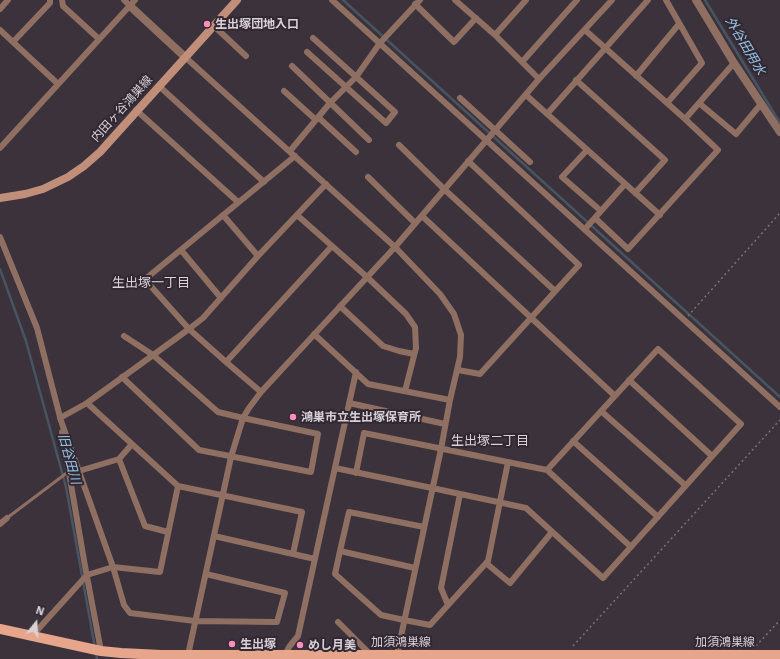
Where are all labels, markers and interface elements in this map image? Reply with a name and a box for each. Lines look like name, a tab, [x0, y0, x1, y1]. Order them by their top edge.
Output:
water label: 外谷田用水	[722, 14, 768, 78]
place label: 生出塚団地入口	[215, 17, 299, 31]
marker: 生出塚団地入口	[202, 19, 212, 29]
street label: 内田ヶ谷鴻巣線	[89, 73, 155, 145]
district label: 生出塚一丁目	[112, 275, 190, 291]
place label: 鴻巣市立生出塚保育所	[301, 410, 421, 424]
marker: 鴻巣市立生出塚保育所	[288, 412, 298, 422]
water label: 旧谷田川	[55, 432, 83, 486]
district label: 生出塚二丁目	[451, 433, 529, 449]
north arrow	[16, 603, 56, 643]
text: N	[34, 604, 46, 619]
street label: 加須鴻巣線	[371, 635, 431, 649]
street label: 加須鴻巣線	[695, 635, 755, 649]
place label: 生出塚	[240, 637, 276, 651]
place label: めし月美	[308, 638, 356, 652]
marker: 生出塚	[227, 639, 237, 649]
marker: めし月美	[295, 640, 305, 650]

